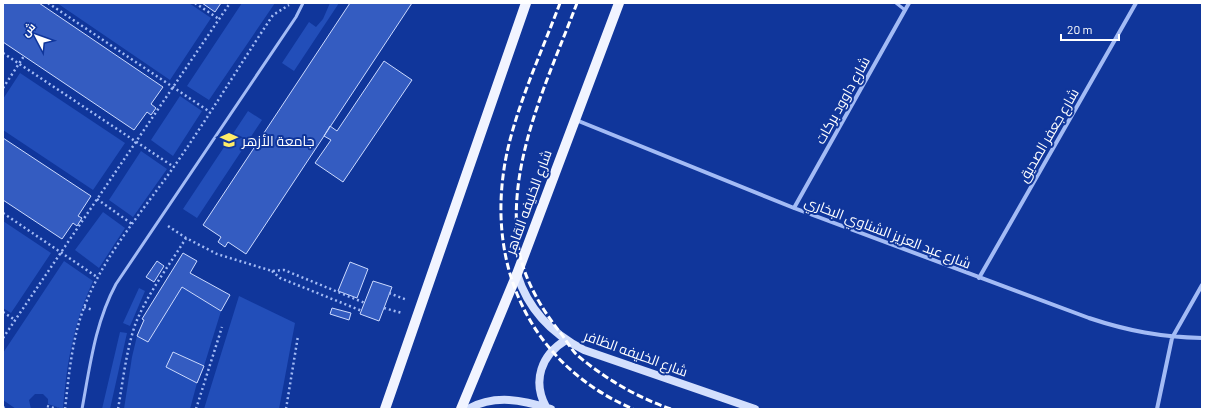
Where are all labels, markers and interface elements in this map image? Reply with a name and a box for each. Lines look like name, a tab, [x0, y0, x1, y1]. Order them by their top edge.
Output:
north arrow	[16, 16, 56, 56]
scale bar	[1061, 16, 1119, 42]
text: ش	[19, 20, 38, 39]
text: 20 m	[1067, 22, 1093, 36]
street label: شارع داوود بركات	[811, 53, 874, 147]
street label: شارع جعفر الصديق	[1014, 85, 1083, 186]
school or university icon: جامعة الأزهر	[219, 130, 239, 150]
place label: جامعة الأزهر	[241, 132, 315, 149]
street label: شارع الخليفه القاهر	[501, 147, 556, 258]
street label: شارع عبد العزيز الشناوي البخاري	[801, 192, 973, 275]
street label: شارع الخليفه الظافر	[581, 326, 690, 381]

